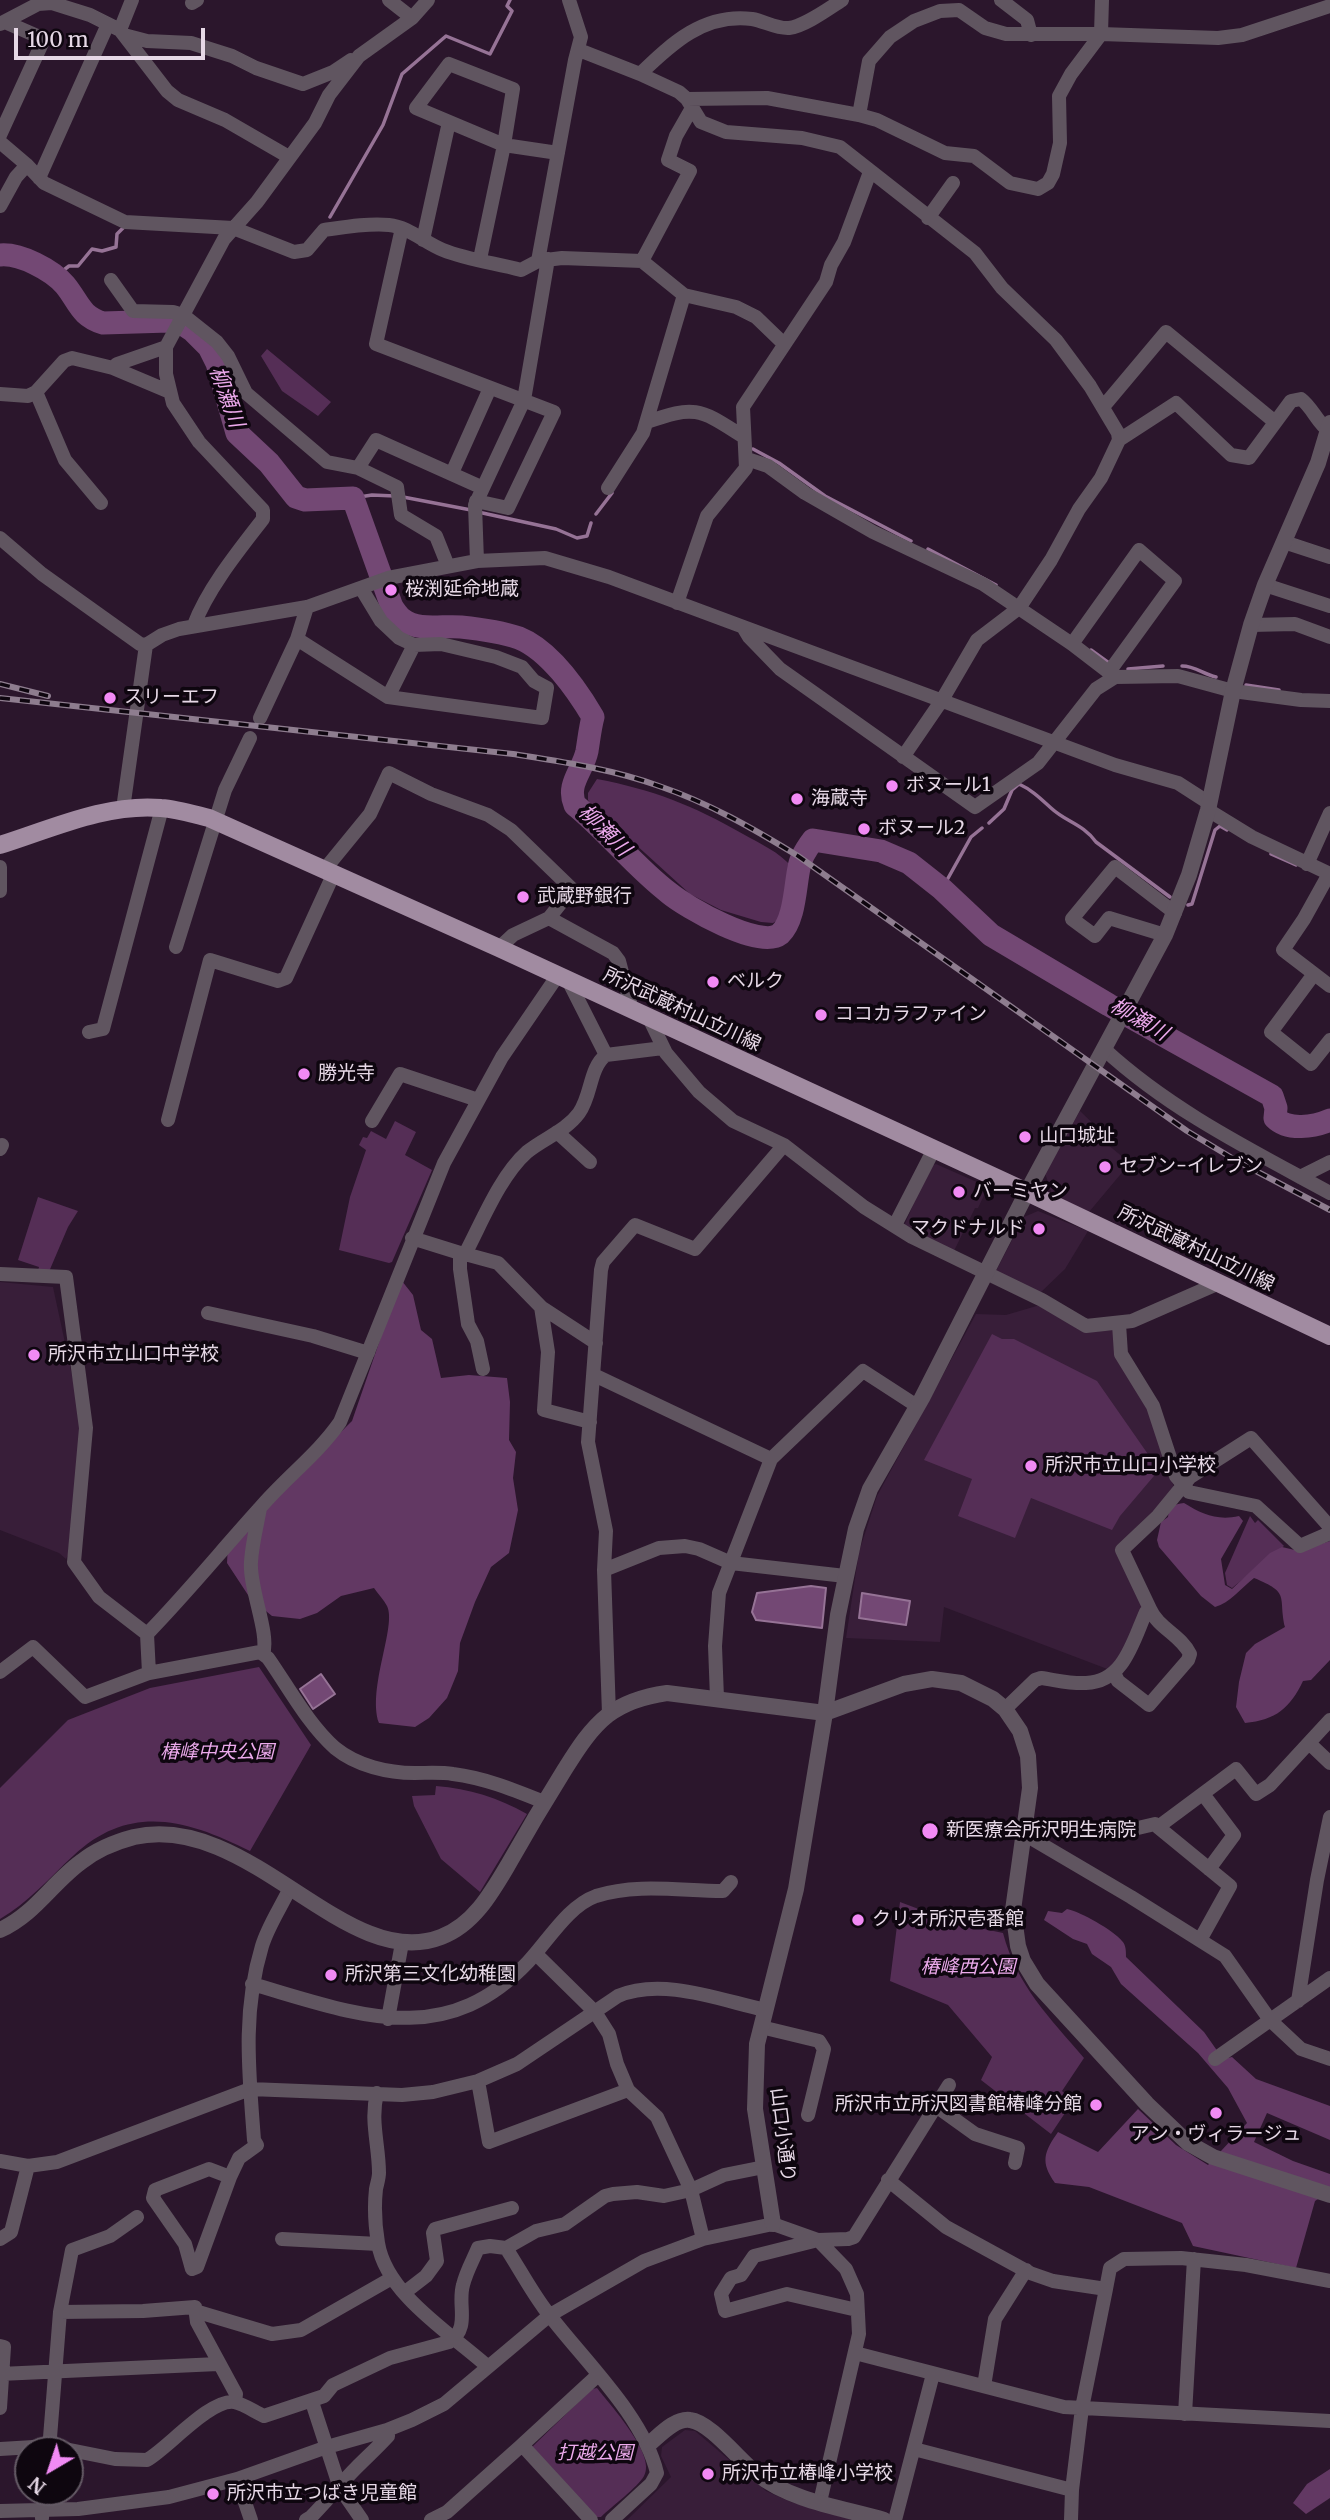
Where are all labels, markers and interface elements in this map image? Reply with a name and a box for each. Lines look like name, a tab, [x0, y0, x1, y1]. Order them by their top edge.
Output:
scale bar	[18, 14, 208, 58]
text: 100 m	[27, 26, 89, 53]
water label: 柳瀬川	[203, 363, 249, 431]
place label: 桜渕延命地蔵	[405, 579, 519, 601]
marker: 桜渕延命地蔵	[383, 582, 399, 598]
place label: スリーエフ	[124, 687, 219, 709]
marker: スリーエフ	[102, 690, 118, 706]
place label: ボヌール1	[906, 775, 991, 797]
marker: ボヌール1	[884, 778, 900, 794]
place label: 海蔵寺	[811, 788, 868, 810]
marker: 海蔵寺	[789, 791, 805, 807]
water label: 柳瀬川	[573, 800, 635, 862]
place label: ボヌール2	[878, 818, 965, 840]
marker: ボヌール2	[856, 821, 872, 837]
place label: 武蔵野銀行	[537, 886, 632, 908]
marker: 武蔵野銀行	[515, 889, 531, 905]
street label: 所沢武蔵村山立川線	[600, 964, 764, 1056]
place label: ベルク	[727, 971, 784, 993]
marker: ベルク	[705, 974, 721, 990]
water label: 柳瀬川	[1105, 993, 1173, 1047]
place label: ココカラファイン	[835, 1004, 987, 1026]
marker: ココカラファイン	[813, 1007, 829, 1023]
place label: 勝光寺	[318, 1063, 375, 1085]
marker: 勝光寺	[296, 1066, 312, 1082]
place label: 山口城址	[1039, 1126, 1115, 1148]
marker: 山口城址	[1017, 1129, 1033, 1145]
place label: セブン-イレブン	[1119, 1156, 1263, 1178]
marker: セブン-イレブン	[1097, 1159, 1113, 1175]
place label: バーミヤン	[973, 1181, 1068, 1203]
marker: バーミヤン	[951, 1184, 967, 1200]
street label: 所沢武蔵村山立川線	[1114, 1201, 1278, 1297]
place label: マクドナルド	[911, 1218, 1025, 1240]
marker: マクドナルド	[1031, 1221, 1047, 1237]
place label: 所沢市立山口中学校	[48, 1344, 219, 1366]
marker: 所沢市立山口中学校	[26, 1347, 42, 1363]
place label: 所沢市立山口小学校	[1045, 1455, 1216, 1477]
marker: 所沢市立山口小学校	[1023, 1458, 1039, 1474]
park label: 椿峰中央公園	[160, 1742, 274, 1764]
place label: 新医療会所沢明生病院	[946, 1820, 1136, 1842]
marker: 新医療会所沢明生病院	[920, 1821, 940, 1841]
place label: クリオ所沢壱番館	[872, 1909, 1024, 1931]
marker: クリオ所沢壱番館	[850, 1912, 866, 1928]
park label: 椿峰西公園	[921, 1957, 1015, 1979]
place label: 所沢第三文化幼稚園	[345, 1964, 516, 1986]
marker: 所沢第三文化幼稚園	[323, 1967, 339, 1983]
street label: 山口小通り	[765, 2086, 799, 2184]
place label: 所沢市立所沢図書館椿峰分館	[835, 2094, 1082, 2116]
marker: 所沢市立所沢図書館椿峰分館	[1088, 2097, 1104, 2113]
marker: アン・ヴィラージュ	[1208, 2105, 1224, 2121]
place label: アン・ヴィラージュ	[1131, 2124, 1301, 2146]
north arrow	[14, 2436, 84, 2506]
park label: 打越公園	[557, 2443, 633, 2465]
place label: 所沢市立椿峰小学校	[722, 2463, 893, 2485]
marker: 所沢市立椿峰小学校	[700, 2466, 716, 2482]
text: N	[24, 2472, 50, 2500]
place label: 所沢市立つばき児童館	[227, 2483, 417, 2505]
marker: 所沢市立つばき児童館	[205, 2486, 221, 2502]

